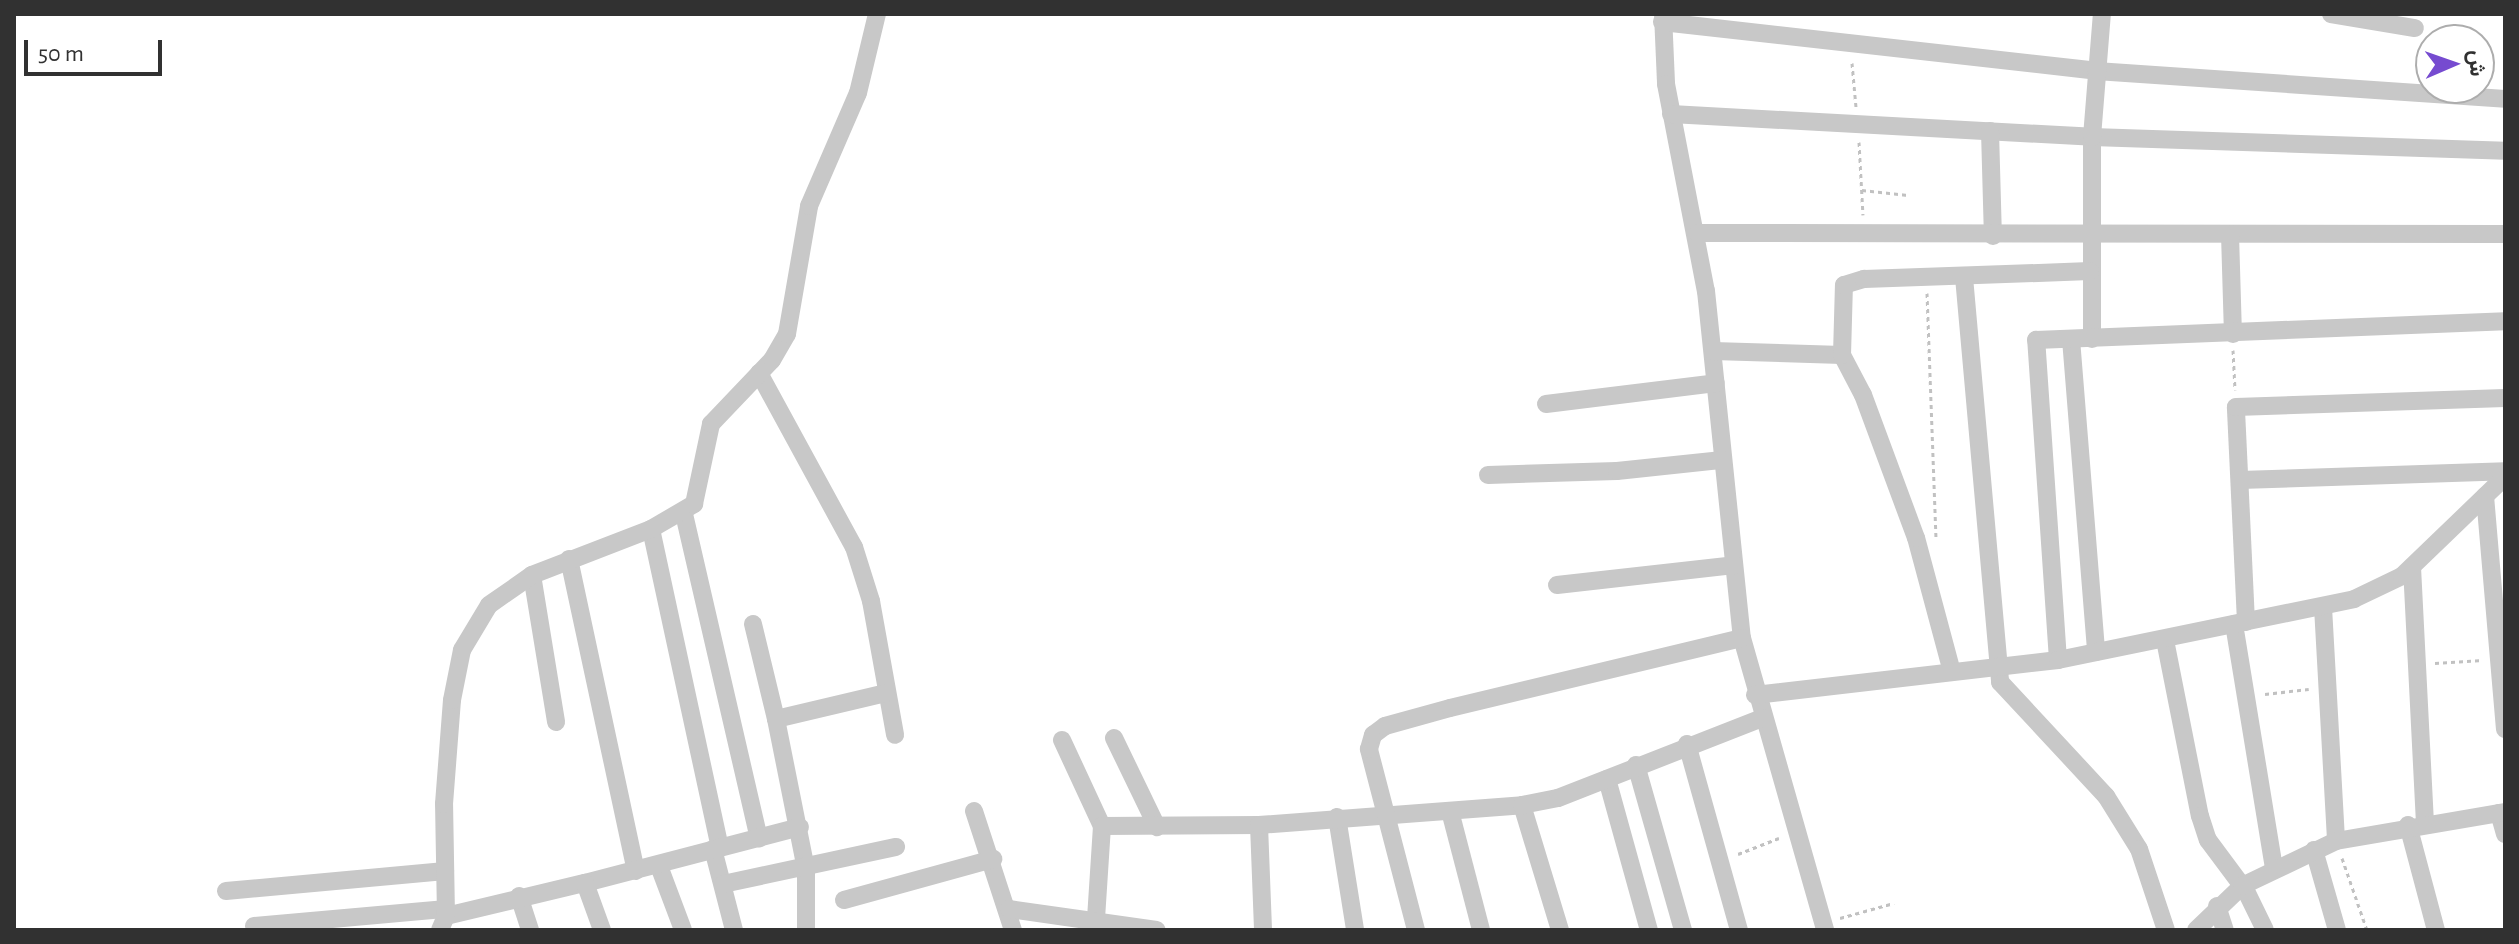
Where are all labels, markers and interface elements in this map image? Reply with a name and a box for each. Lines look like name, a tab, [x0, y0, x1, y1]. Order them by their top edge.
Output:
scale bar	[28, 24, 166, 74]
north arrow	[2415, 24, 2495, 104]
text: 50 m	[38, 42, 84, 66]
text: ش	[2466, 50, 2488, 77]

